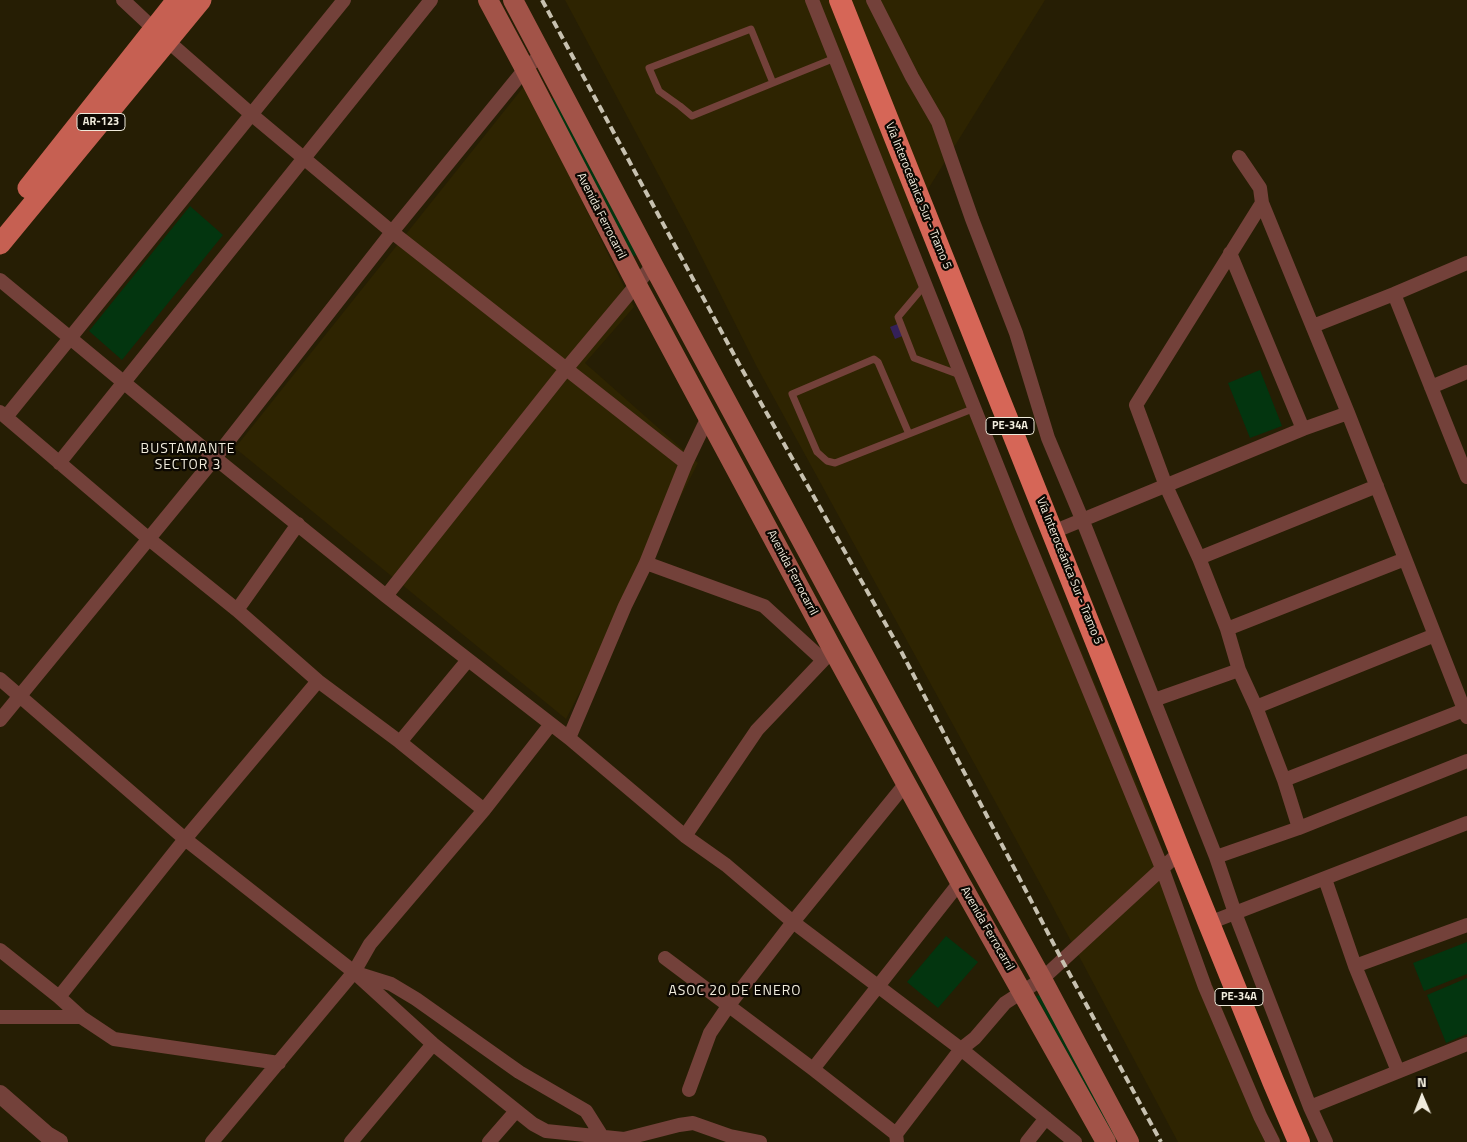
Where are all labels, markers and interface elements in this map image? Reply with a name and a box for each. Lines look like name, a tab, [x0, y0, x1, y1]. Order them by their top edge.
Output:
road number: AR-123	[77, 114, 125, 130]
street label: Vía Interoceánica Sur - Tramo 5	[882, 120, 954, 272]
street label: Avenida Ferrocarril	[573, 171, 629, 261]
road number: PE-34A	[986, 418, 1034, 434]
district label: BUSTAMANTE SECTOR 3	[139, 442, 237, 474]
street label: Vía Interoceánica Sur - Tramo 5	[1033, 495, 1105, 647]
street label: Avenida Ferrocarril	[763, 528, 821, 618]
street label: Avenida Ferrocarril	[957, 885, 1017, 973]
district label: ASOC 20 DE ENERO	[666, 984, 804, 1000]
road number: PE-34A	[1215, 989, 1263, 1006]
text: N	[1417, 1071, 1427, 1092]
north arrow	[1397, 1072, 1447, 1122]

